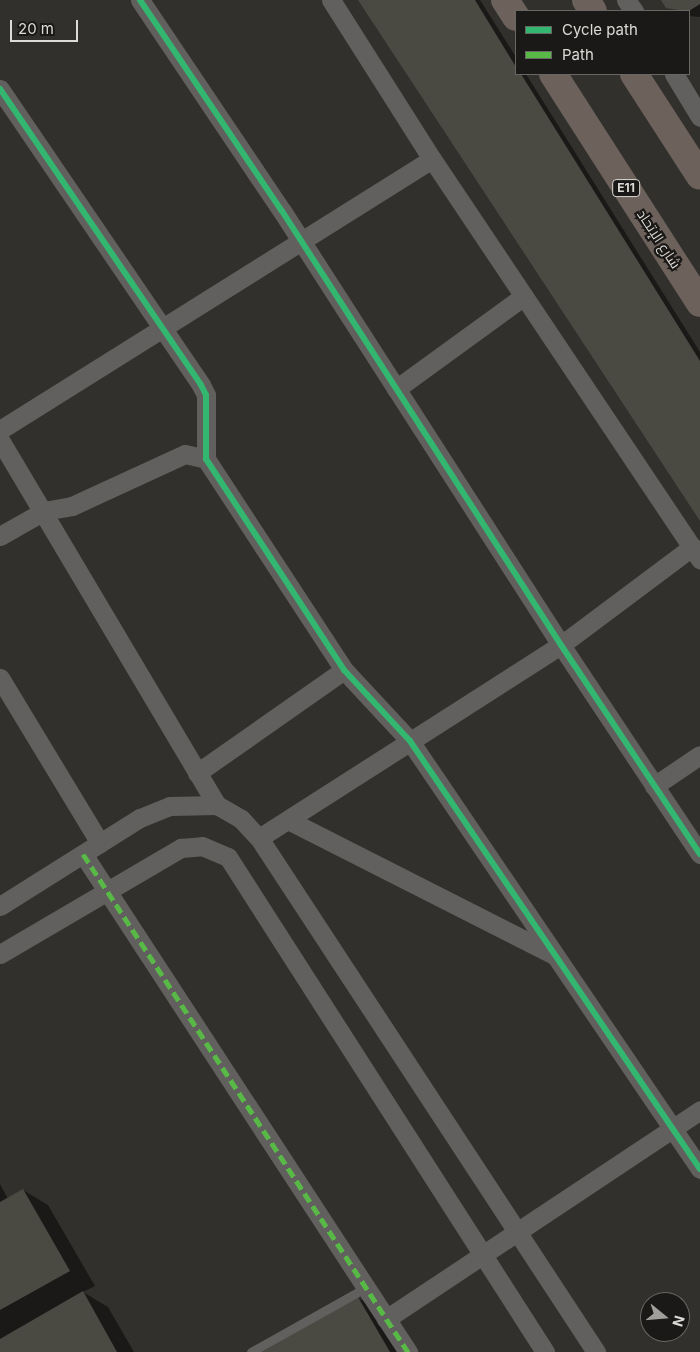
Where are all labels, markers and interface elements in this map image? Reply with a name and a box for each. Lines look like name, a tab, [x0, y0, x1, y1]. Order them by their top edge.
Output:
scale bar	[12, 10, 80, 42]
legend	[515, 10, 690, 75]
text: 20 m	[18, 19, 54, 38]
text: Cycle path	[562, 20, 638, 39]
text: Path	[562, 45, 594, 64]
road number: E11	[611, 178, 641, 198]
street label: شارع الإتحاد	[634, 206, 684, 272]
north arrow	[640, 1292, 690, 1342]
text: N	[669, 1314, 689, 1329]

